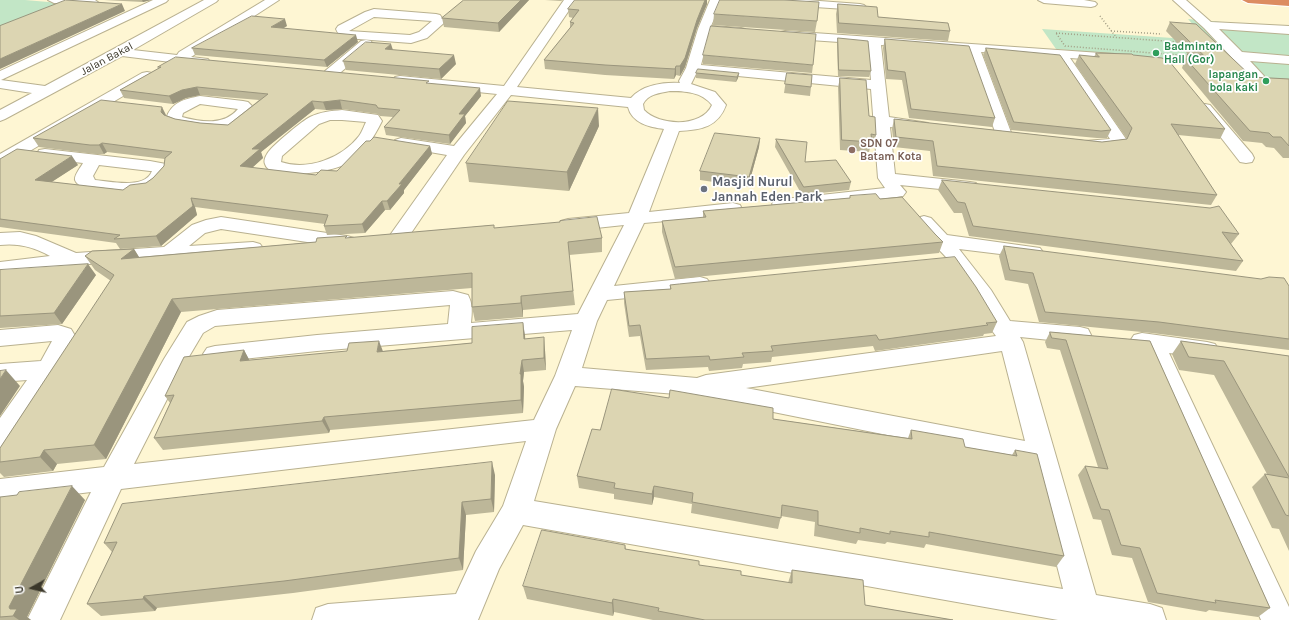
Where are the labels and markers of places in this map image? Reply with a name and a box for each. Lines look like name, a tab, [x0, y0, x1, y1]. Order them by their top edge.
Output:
place label: Badminton Hall (Gor)	[1164, 40, 1223, 66]
marker: Badminton Hall (Gor)	[1151, 48, 1161, 58]
place label: lapangan bola kaki	[1209, 68, 1258, 94]
marker: lapangan bola kaki	[1261, 76, 1271, 86]
place label: SDN 07 Batam Kota	[860, 137, 922, 163]
marker: SDN 07 Batam Kota	[847, 145, 857, 155]
place label: Masjid Nurul Jannah Eden Park	[712, 174, 822, 205]
marker: Masjid Nurul Jannah Eden Park	[699, 184, 709, 194]

